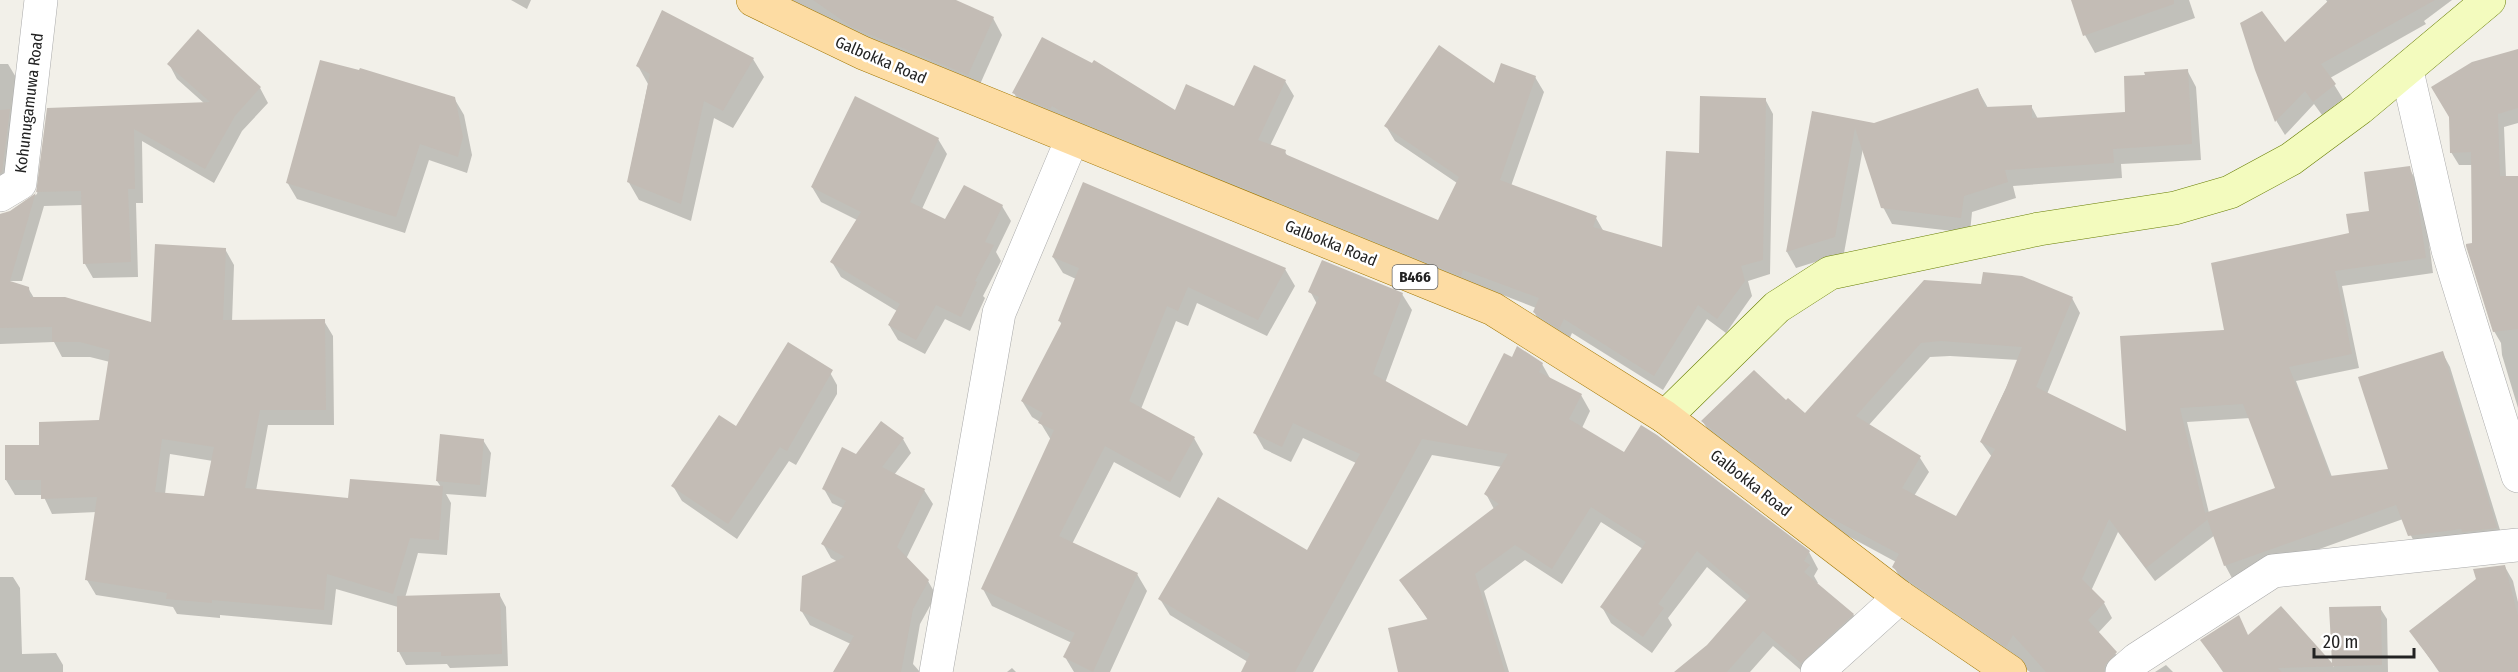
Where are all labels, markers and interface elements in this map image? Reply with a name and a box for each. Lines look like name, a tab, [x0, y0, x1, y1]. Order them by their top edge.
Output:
street label: Kohunugamuwa Road	[11, 32, 47, 174]
street label: Galbokka Road	[832, 32, 930, 88]
street label: Galbokka Road	[1282, 216, 1380, 270]
road number: B466	[1392, 265, 1438, 289]
street label: Galbokka Road	[1707, 446, 1795, 520]
scale bar	[2314, 621, 2414, 659]
text: 20 m	[2323, 631, 2358, 653]

